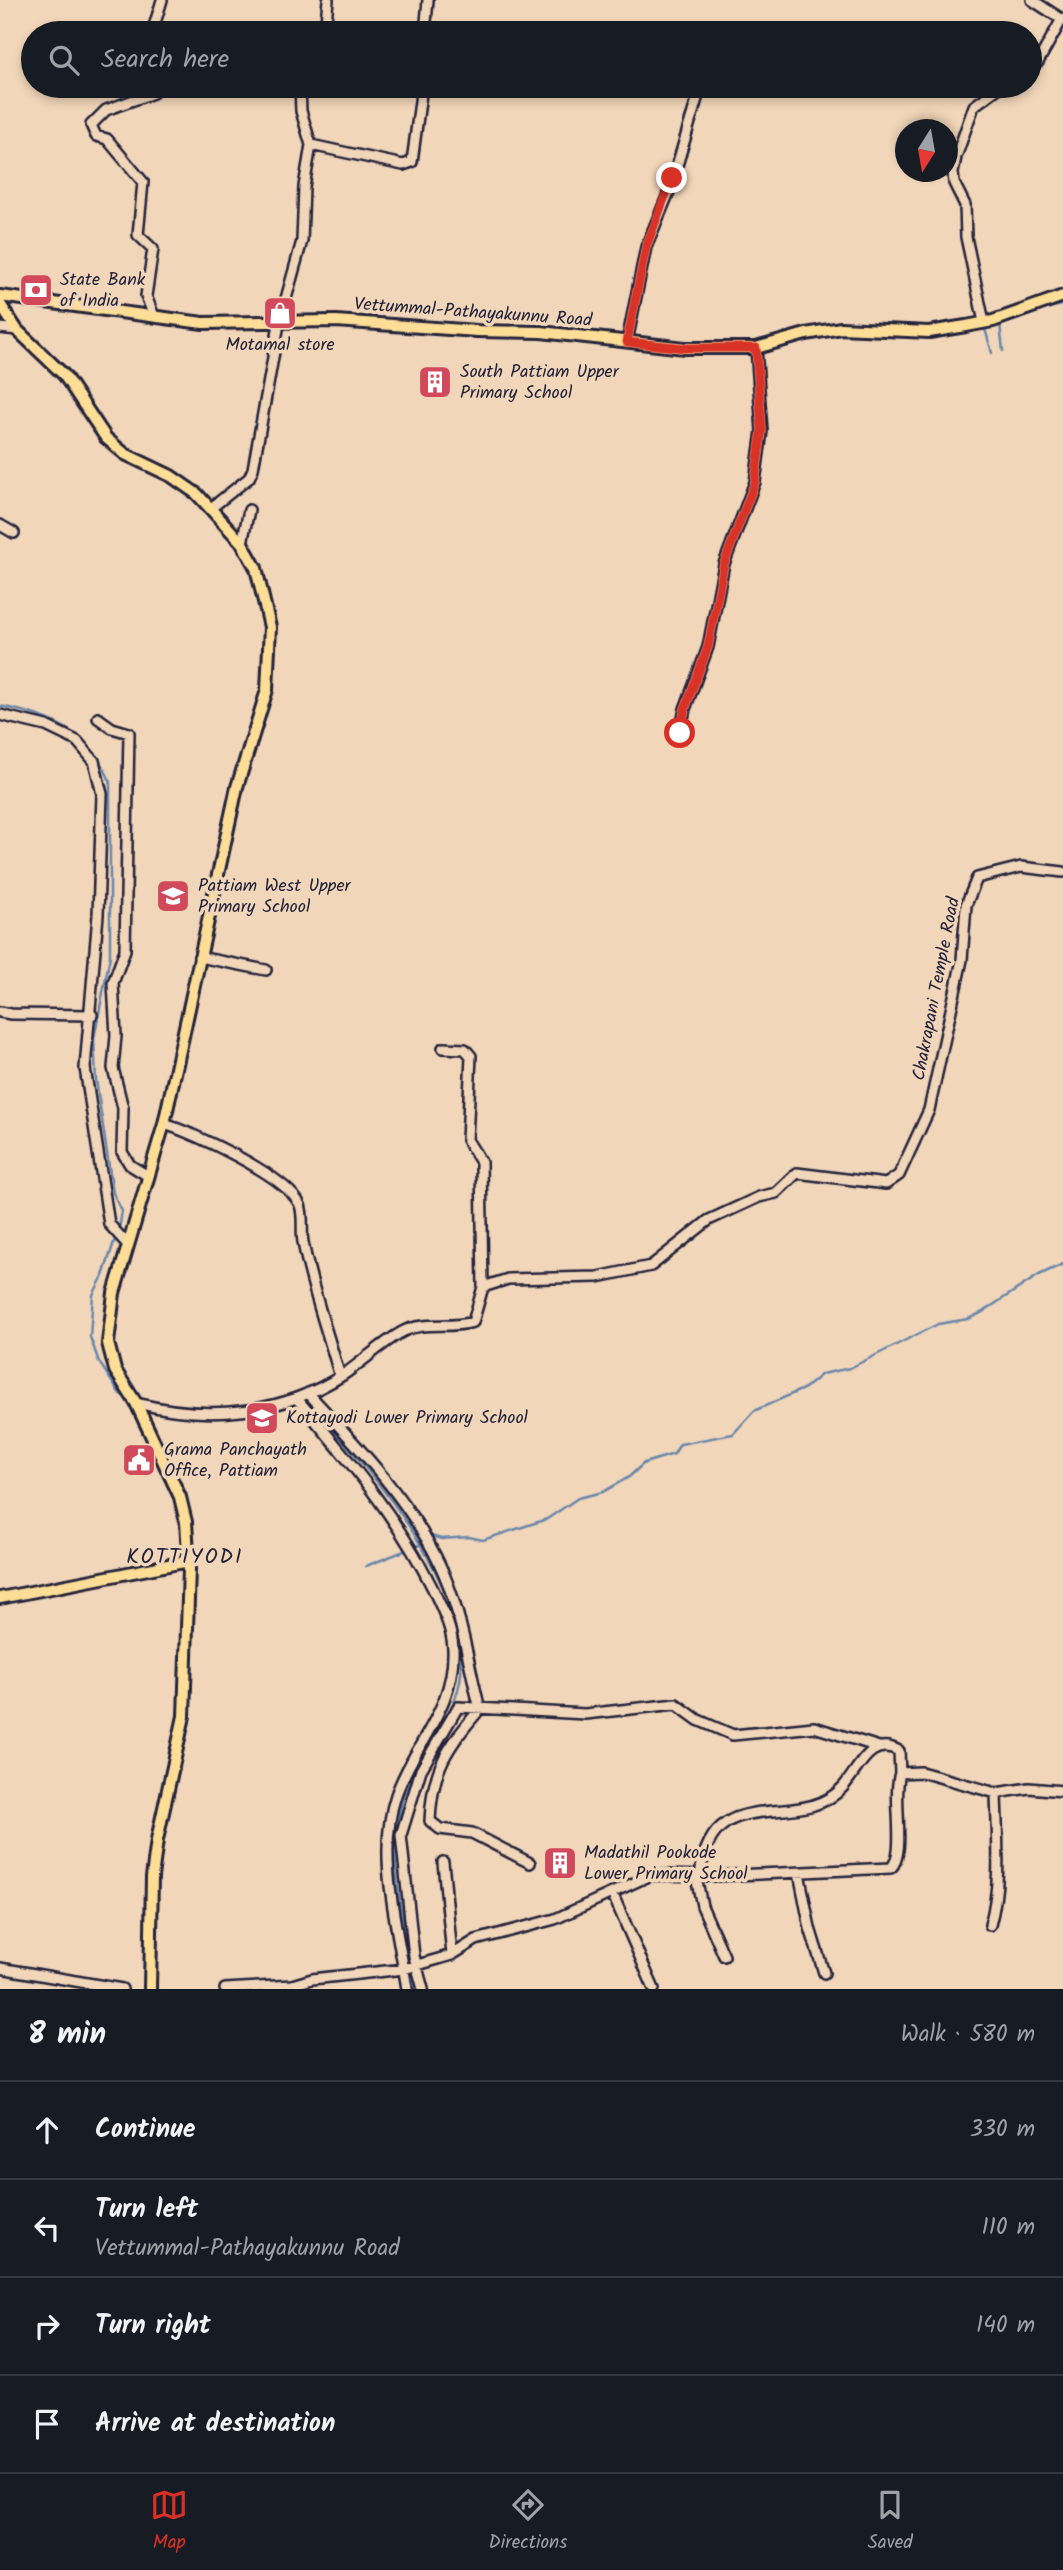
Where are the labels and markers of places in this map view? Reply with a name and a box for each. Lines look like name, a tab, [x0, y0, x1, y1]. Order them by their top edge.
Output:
place label: State Bank of India	[60, 266, 146, 316]
bank icon: State Bank of India	[17, 271, 55, 309]
shop icon: Motamal store	[261, 294, 299, 332]
place label: Motamal store	[225, 331, 335, 360]
place label: South Pattiam Upper Primary School	[460, 358, 620, 408]
building icon: South Pattiam Upper Primary School	[416, 363, 454, 401]
place label: Pattiam West Upper Primary School	[198, 872, 352, 922]
school or university icon: Pattiam West Upper Primary School	[154, 877, 192, 915]
school or university icon: Kottayodi Lower Primary School	[243, 1399, 281, 1437]
place label: Kottayodi Lower Primary School	[286, 1404, 529, 1433]
place label: Grama Panchayath Office, Pattiam	[164, 1436, 307, 1486]
public building icon: Grama Panchayath Office, Pattiam	[120, 1441, 158, 1479]
place label: Madathil Pookode Lower Primary School	[584, 1839, 748, 1889]
building icon: Madathil Pookode Lower Primary School	[541, 1844, 579, 1882]

